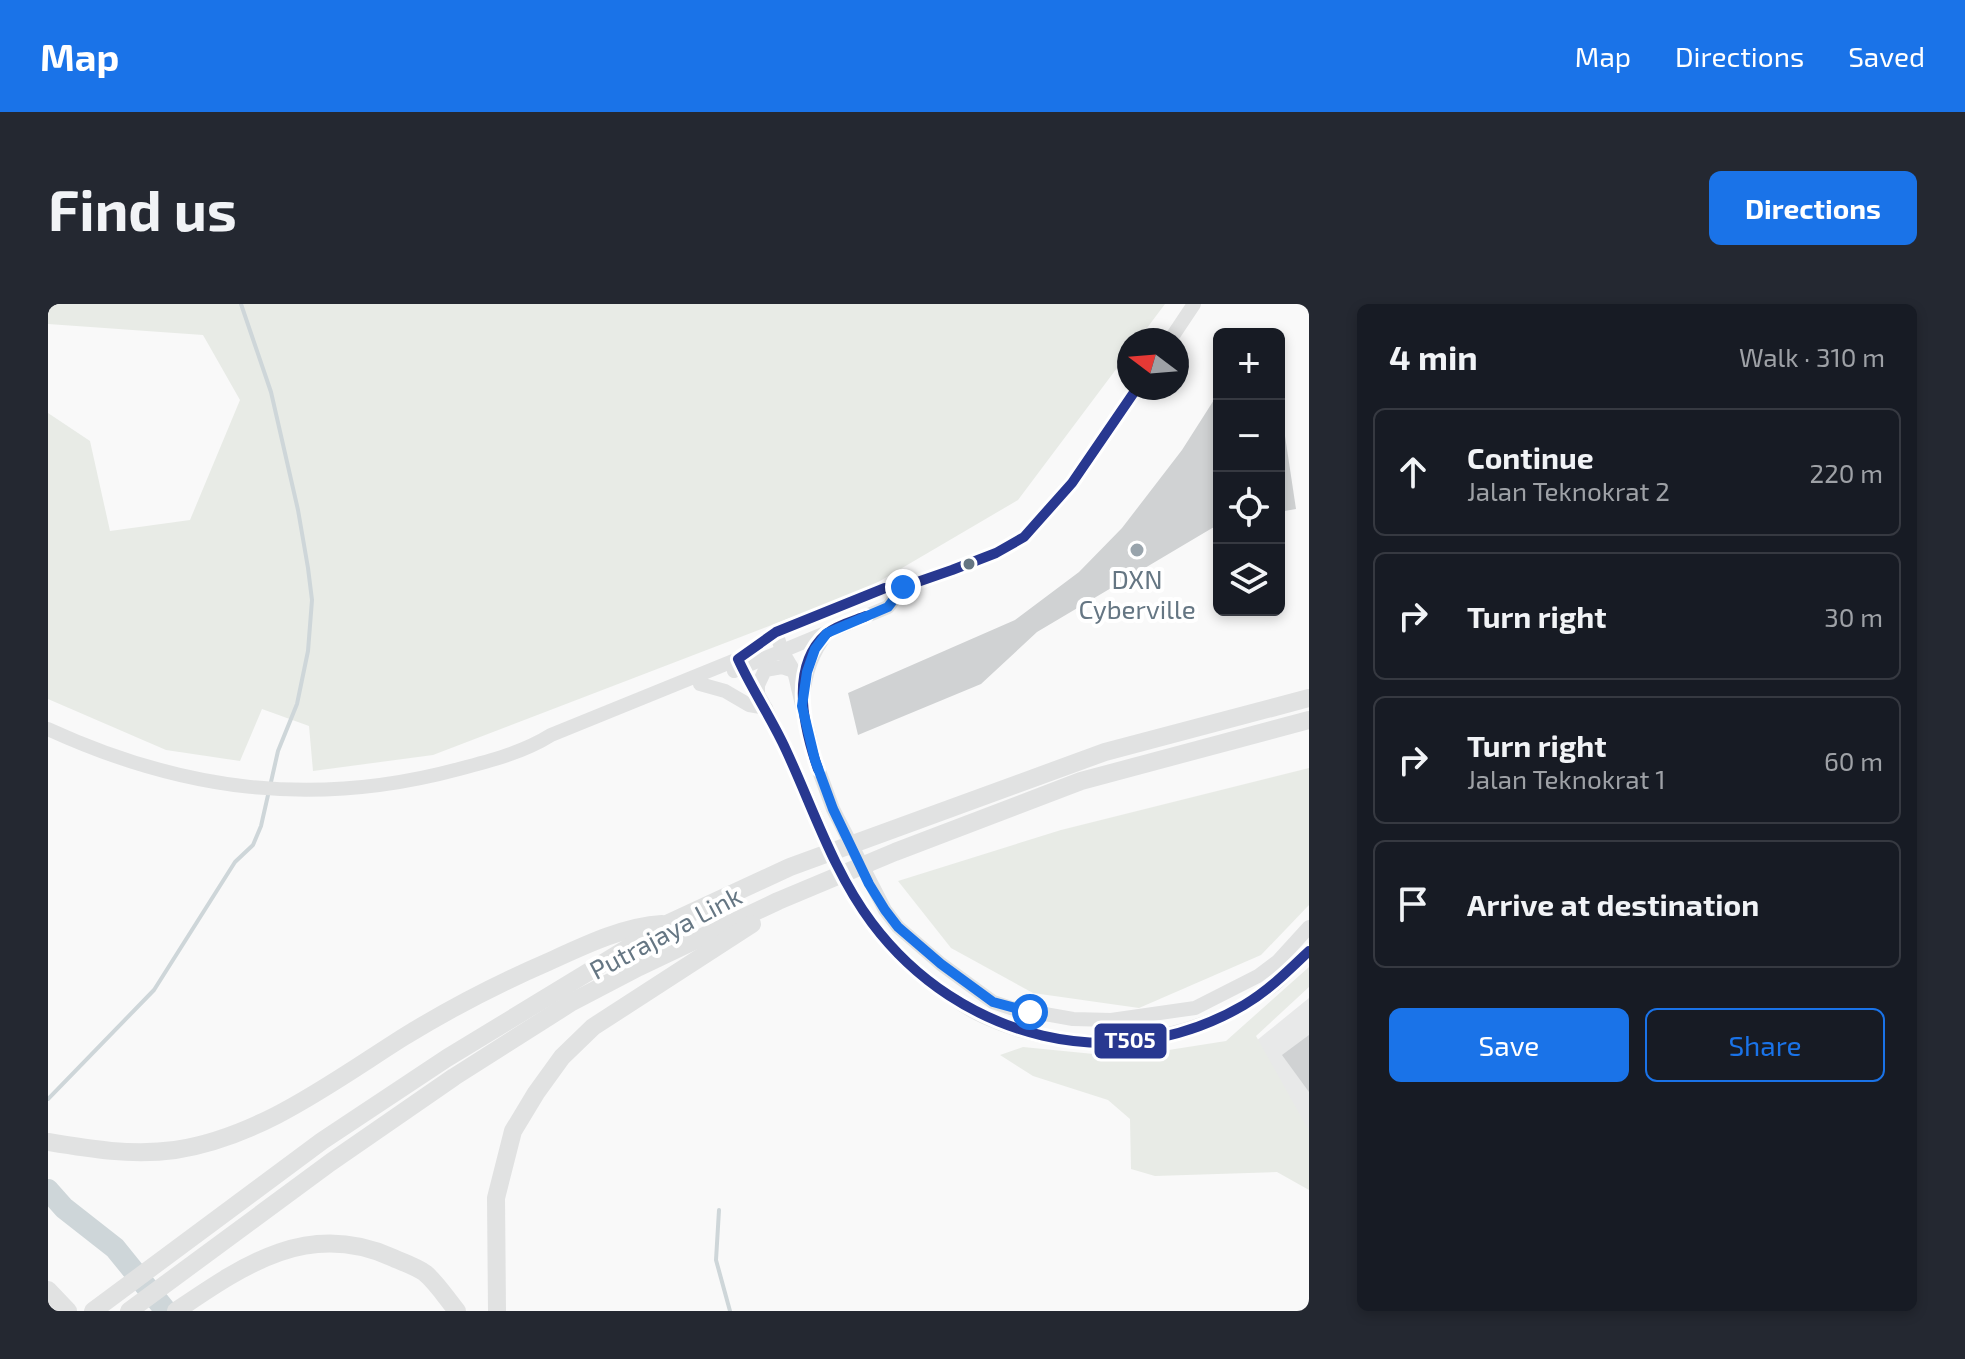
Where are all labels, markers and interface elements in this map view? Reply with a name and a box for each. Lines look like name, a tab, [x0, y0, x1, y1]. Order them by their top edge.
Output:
text: Map	[40, 33, 119, 79]
text: Map	[1575, 39, 1631, 73]
text: Directions	[1675, 39, 1804, 73]
text: Saved	[1848, 39, 1925, 73]
button: Directions	[1709, 171, 1917, 245]
text: Find us	[48, 175, 237, 242]
north arrow	[1117, 328, 1189, 400]
map controls	[1213, 328, 1285, 616]
button: +	[1213, 328, 1285, 400]
text: 4 min	[1389, 336, 1478, 377]
text: Walk · 310 m	[1739, 341, 1885, 372]
button: −	[1213, 400, 1285, 472]
text: Continue	[1467, 439, 1594, 475]
icon: ahead	[1391, 450, 1435, 494]
text: 220 m	[1810, 457, 1883, 488]
button: locate	[1213, 472, 1285, 544]
text: Jalan Teknokrat 2	[1467, 475, 1670, 506]
marker: DXN Cyberville	[1128, 541, 1146, 559]
button: layers	[1213, 544, 1285, 616]
unlabelled marker	[961, 556, 977, 572]
place label: DXN Cyberville	[1078, 563, 1196, 624]
route end	[885, 569, 921, 605]
icon: right	[1391, 594, 1435, 638]
text: Turn right	[1467, 598, 1607, 634]
text: 30 m	[1824, 601, 1883, 632]
text: Turn right	[1467, 727, 1607, 763]
icon: right	[1391, 738, 1435, 782]
text: 60 m	[1824, 745, 1883, 776]
text: Jalan Teknokrat 1	[1467, 763, 1666, 794]
street label: Putrajaya Link	[584, 879, 746, 985]
icon: arrive	[1391, 882, 1435, 926]
text: Arrive at destination	[1467, 886, 1759, 922]
route start	[1012, 994, 1048, 1030]
button: Save	[1389, 1008, 1629, 1082]
button: Share	[1645, 1008, 1885, 1082]
line badge: T505	[1093, 1022, 1168, 1060]
text: T505	[1104, 1026, 1156, 1052]

